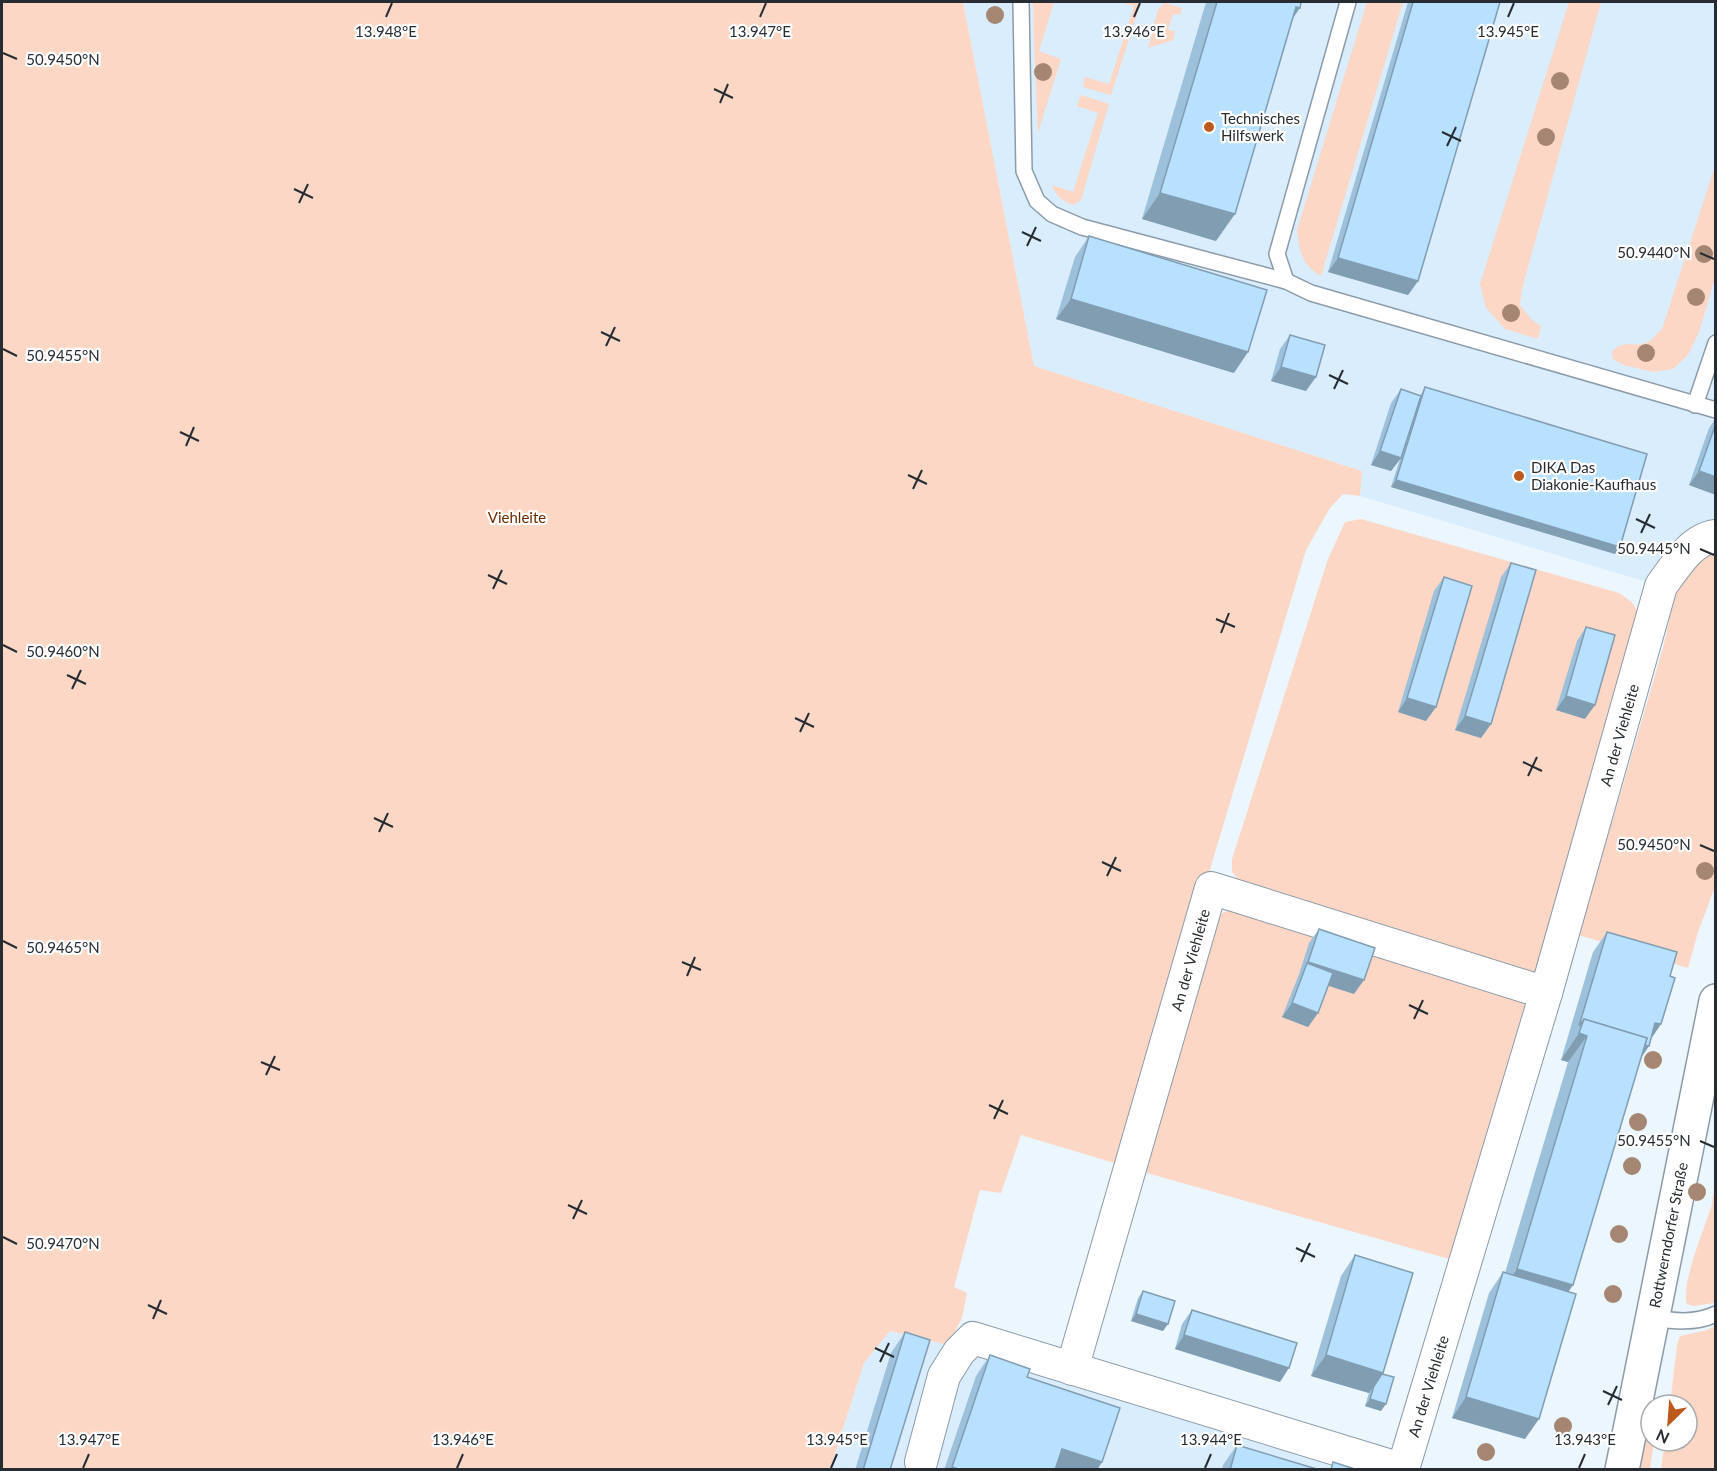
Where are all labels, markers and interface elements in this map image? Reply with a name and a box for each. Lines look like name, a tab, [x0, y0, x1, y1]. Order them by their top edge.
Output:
text: 13.948°E	[355, 22, 417, 40]
text: 13.947°E	[729, 22, 791, 40]
text: 13.946°E	[1103, 22, 1165, 40]
text: 13.945°E	[1477, 22, 1539, 40]
text: 50.9450°N	[26, 50, 100, 68]
place label: Technisches Hilfswerk	[1221, 109, 1300, 144]
marker: Technisches Hilfswerk	[1202, 120, 1216, 134]
text: 50.9440°N	[1617, 243, 1691, 261]
text: 50.9455°N	[26, 346, 100, 364]
place label: DIKA Das Diakonie-Kaufhaus	[1531, 458, 1656, 493]
marker: DIKA Das Diakonie-Kaufhaus	[1512, 469, 1526, 483]
park label: Viehleite	[488, 508, 546, 526]
text: 50.9445°N	[1617, 539, 1691, 557]
text: 50.9460°N	[26, 642, 100, 660]
street label: An der Viehleite	[1596, 682, 1642, 788]
text: 50.9450°N	[1617, 835, 1691, 853]
street label: An der Viehleite	[1167, 907, 1213, 1013]
text: 50.9465°N	[26, 938, 100, 956]
text: 50.9455°N	[1617, 1131, 1691, 1149]
street label: Rottwerndorfer Straße	[1645, 1161, 1691, 1309]
text: 50.9470°N	[26, 1234, 100, 1252]
street label: An der Viehleite	[1404, 1333, 1452, 1439]
north arrow	[1639, 1393, 1699, 1453]
text: N	[1653, 1426, 1672, 1448]
text: 13.947°E	[58, 1430, 120, 1448]
text: 13.946°E	[432, 1430, 494, 1448]
text: 13.945°E	[806, 1430, 868, 1448]
text: 13.944°E	[1180, 1430, 1242, 1448]
text: 13.943°E	[1554, 1430, 1616, 1448]

